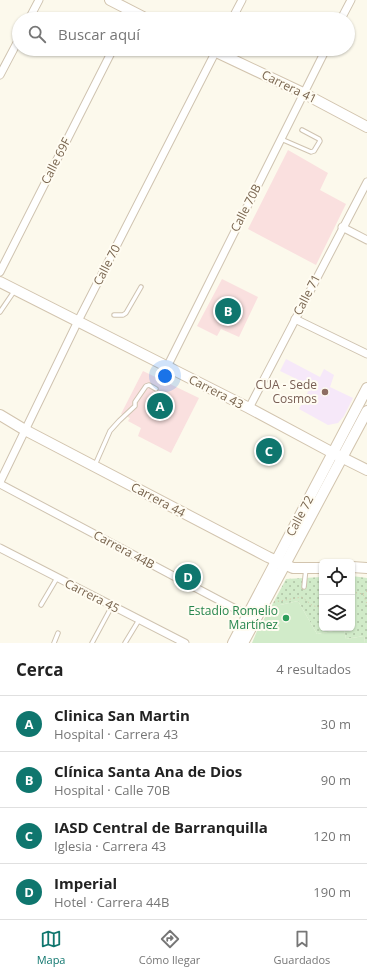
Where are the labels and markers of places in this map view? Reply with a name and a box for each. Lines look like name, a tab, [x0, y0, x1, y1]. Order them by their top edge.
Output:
pin: B	[215, 296, 241, 326]
place label: CUA - Sede Cosmos	[256, 376, 317, 407]
marker: CUA - Sede Cosmos	[320, 387, 330, 397]
pin: A	[147, 391, 173, 421]
pin: C	[256, 436, 282, 466]
pin: D	[175, 562, 201, 592]
place label: Estadio Romelio Martínez	[188, 602, 278, 633]
marker: Estadio Romelio Martínez	[281, 613, 291, 623]

